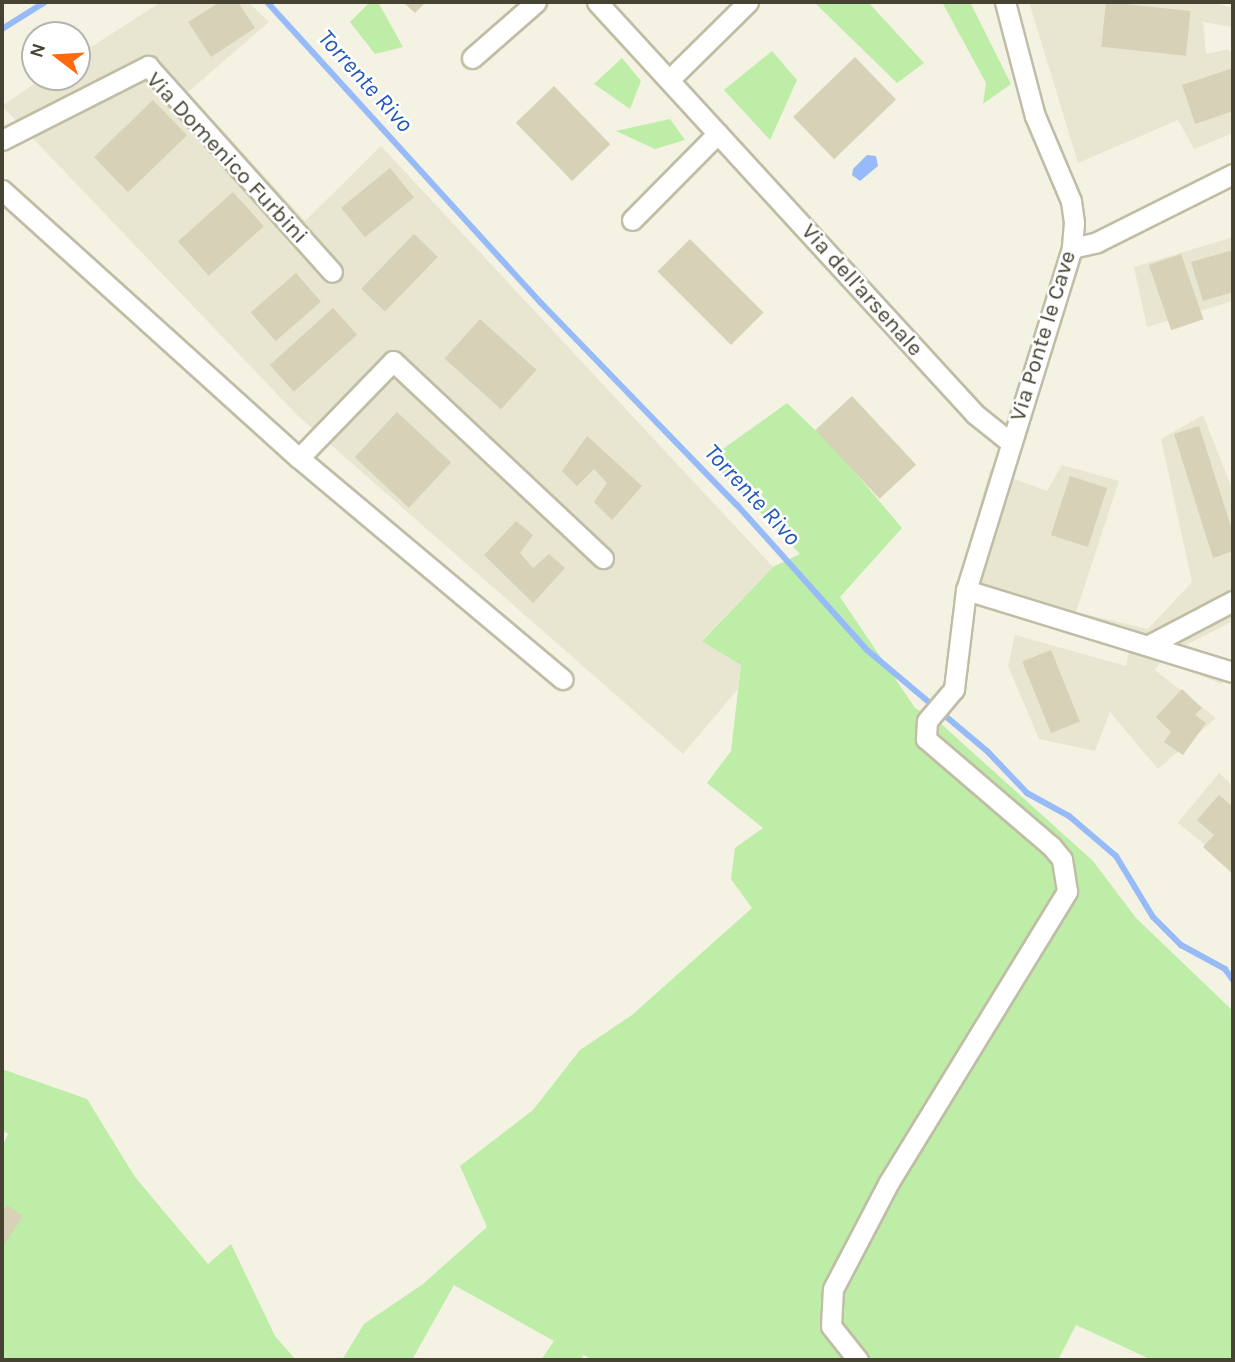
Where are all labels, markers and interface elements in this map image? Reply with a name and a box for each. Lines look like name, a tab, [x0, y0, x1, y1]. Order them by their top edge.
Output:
north arrow	[21, 21, 91, 91]
water label: Torrente Rivo	[311, 24, 419, 138]
text: N	[25, 41, 50, 60]
street label: Via Domenico Furbini	[140, 66, 314, 250]
street label: Via dell'arsenale	[795, 218, 929, 362]
street label: Via Ponte le Cave	[1004, 247, 1082, 425]
water label: Torrente Rivo	[698, 438, 806, 552]

